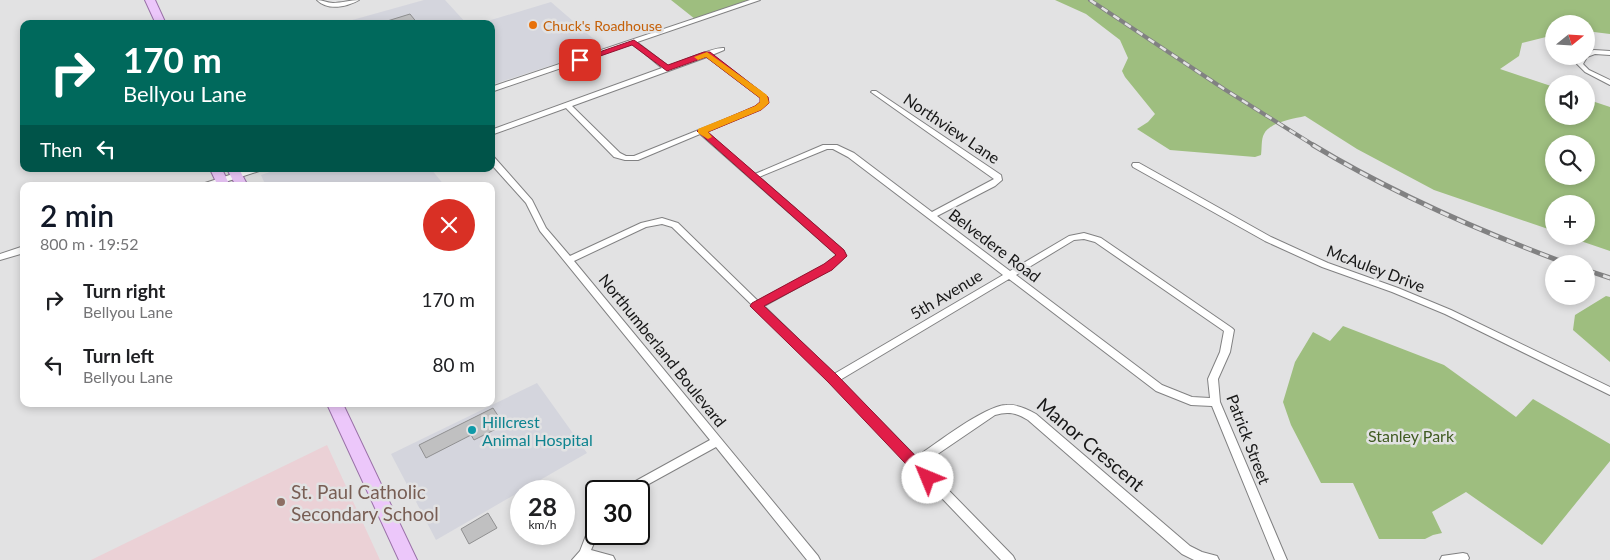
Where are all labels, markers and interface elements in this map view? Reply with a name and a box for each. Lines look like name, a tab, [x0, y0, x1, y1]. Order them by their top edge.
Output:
north arrow	[1545, 15, 1595, 65]
map controls	[1545, 15, 1595, 305]
place label: Chuck's Roadhouse	[543, 17, 662, 34]
marker: Chuck's Roadhouse	[527, 19, 539, 31]
text: 170 m	[123, 38, 222, 80]
pin	[559, 39, 601, 81]
icon: right	[40, 40, 105, 105]
icon: arrive	[566, 46, 594, 74]
button: sound	[1545, 75, 1595, 125]
text: Bellyou Lane	[123, 80, 247, 107]
street label: Northview Lane	[900, 89, 1004, 167]
icon: left	[92, 135, 120, 163]
button: search	[1545, 135, 1595, 185]
text: Then	[40, 138, 82, 161]
button: +	[1545, 195, 1595, 245]
text: 2 min	[40, 197, 114, 233]
button: close	[423, 199, 475, 251]
street label: Belvedere Road	[945, 204, 1045, 286]
text: 800 m · 19:52	[40, 234, 139, 253]
street label: McAuley Drive	[1324, 241, 1428, 295]
button: −	[1545, 255, 1595, 305]
street label: 5th Avenue	[907, 265, 985, 323]
street label: Northumberland Boulevard	[595, 270, 731, 430]
text: Turn right	[83, 279, 165, 302]
icon: right	[40, 286, 68, 314]
text: 170 m	[421, 288, 475, 311]
text: Bellyou Lane	[83, 302, 173, 321]
text: Turn left	[83, 344, 154, 367]
icon: left	[40, 351, 68, 379]
text: 80 m	[432, 353, 475, 376]
text: Bellyou Lane	[83, 367, 173, 386]
street label: Patrick Street	[1223, 391, 1275, 487]
street label: Manor Crescent	[1033, 392, 1150, 496]
place label: Hillcrest Animal Hospital	[482, 412, 593, 449]
marker: Hillcrest Animal Hospital	[466, 424, 478, 436]
park label: Stanley Park	[1368, 426, 1455, 445]
position arrow	[901, 451, 953, 503]
place label: St. Paul Catholic Secondary School	[291, 480, 439, 525]
speed limit sign: 30	[585, 480, 650, 545]
text: 28	[528, 491, 557, 521]
marker: St. Paul Catholic Secondary School	[275, 496, 287, 508]
text: km/h	[528, 517, 557, 532]

